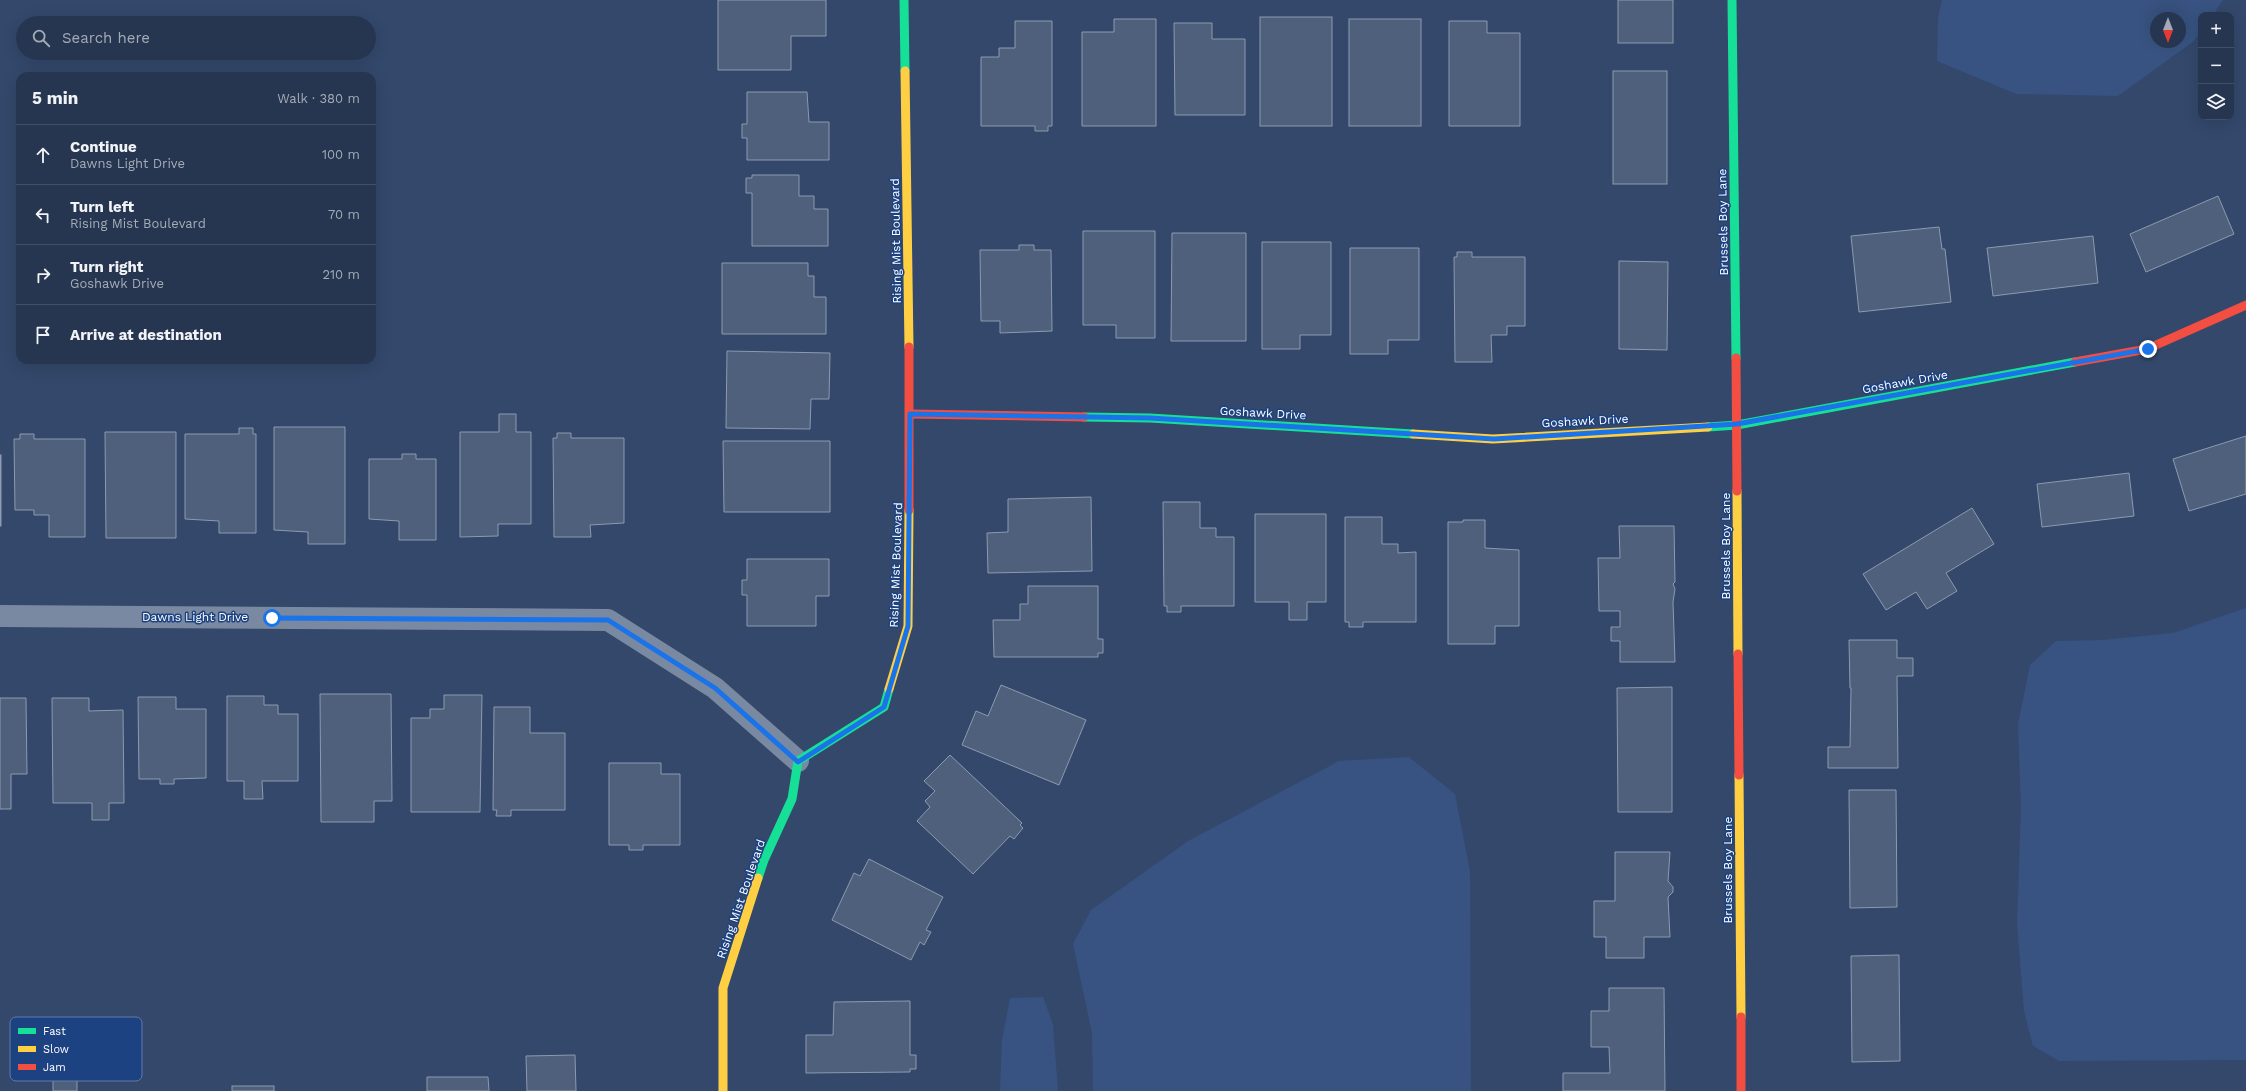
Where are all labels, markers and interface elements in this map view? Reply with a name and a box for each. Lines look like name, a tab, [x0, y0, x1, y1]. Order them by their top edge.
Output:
north arrow	[2150, 12, 2186, 48]
map controls	[2198, 12, 2234, 120]
button: +	[2198, 12, 2234, 48]
search box	[16, 16, 376, 60]
icon: search	[30, 27, 52, 49]
text: Search here	[62, 29, 150, 47]
button: −	[2198, 48, 2234, 84]
button: layers	[2198, 84, 2234, 120]
text: 5 min	[32, 88, 78, 108]
text: Walk · 380 m	[277, 91, 360, 106]
text: Continue	[70, 138, 137, 156]
icon: ahead	[32, 144, 54, 166]
text: 100 m	[322, 147, 360, 162]
text: Dawns Light Drive	[70, 156, 185, 171]
street label: Brussels Boy Lane	[1715, 168, 1731, 276]
street label: Rising Mist Boulevard	[888, 178, 904, 304]
text: Turn left	[70, 198, 134, 216]
icon: left	[32, 204, 54, 226]
text: 70 m	[328, 207, 360, 222]
text: Rising Mist Boulevard	[70, 216, 206, 231]
text: Turn right	[70, 258, 143, 276]
icon: right	[32, 264, 54, 286]
text: 210 m	[322, 267, 360, 282]
text: Goshawk Drive	[70, 276, 164, 291]
icon: arrive	[32, 324, 54, 346]
text: Arrive at destination	[70, 326, 222, 344]
route end	[2139, 340, 2157, 358]
street label: Goshawk Drive	[1861, 368, 1949, 396]
street label: Goshawk Drive	[1219, 404, 1307, 422]
street label: Goshawk Drive	[1541, 412, 1629, 430]
street label: Brussels Boy Lane	[1719, 492, 1733, 599]
street label: Rising Mist Boulevard	[887, 502, 905, 628]
route start	[263, 609, 281, 627]
street label: Dawns Light Drive	[142, 610, 248, 624]
street label: Brussels Boy Lane	[1721, 816, 1735, 923]
street label: Rising Mist Boulevard	[714, 837, 768, 961]
legend	[10, 1017, 142, 1081]
text: Fast	[43, 1025, 66, 1038]
text: Slow	[43, 1043, 69, 1056]
text: Jam	[43, 1061, 66, 1074]

